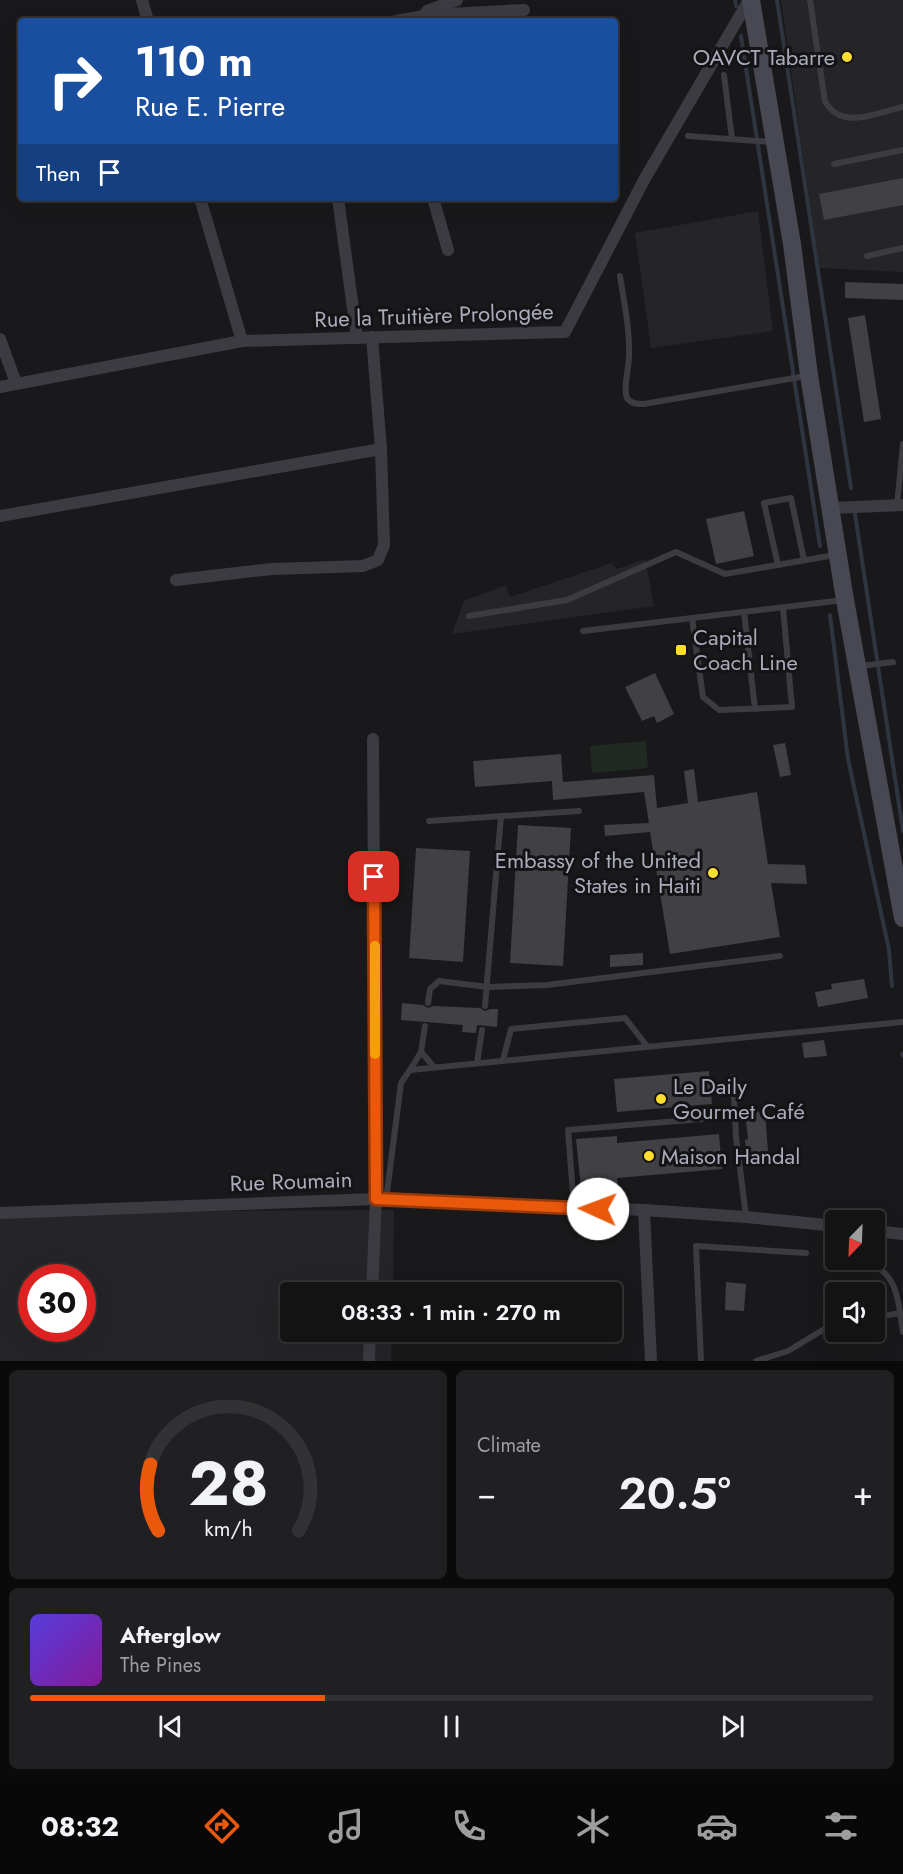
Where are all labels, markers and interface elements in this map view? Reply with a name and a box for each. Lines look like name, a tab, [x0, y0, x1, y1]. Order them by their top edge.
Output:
text: 110 m	[135, 31, 253, 92]
place label: OAVCT Tabarre	[693, 41, 835, 73]
icon: right	[36, 42, 114, 120]
marker: OAVCT Tabarre	[840, 50, 854, 64]
text: Rue E. Pierre	[135, 87, 285, 126]
icon: arrive	[93, 156, 126, 189]
text: Then	[36, 157, 81, 189]
street label: Rue la Truitière Prolongée	[314, 295, 554, 335]
place label: Capital Coach Line	[693, 621, 798, 678]
marker: Capital Coach Line	[674, 643, 688, 657]
place label: Embassy of the United States in Haiti	[495, 844, 701, 901]
pin	[348, 851, 399, 902]
icon: arrive	[357, 860, 390, 893]
marker: Embassy of the United States in Haiti	[706, 866, 720, 880]
place label: Le Daily Gourmet Café	[673, 1070, 805, 1127]
marker: Le Daily Gourmet Café	[654, 1092, 668, 1106]
place label: Maison Handal	[661, 1140, 800, 1172]
marker: Maison Handal	[642, 1149, 656, 1163]
street label: Rue Roumain	[229, 1163, 353, 1199]
position arrow	[566, 1177, 630, 1241]
north arrow	[825, 1210, 885, 1270]
map controls	[825, 1210, 885, 1342]
speed limit sign: 30	[18, 1264, 96, 1342]
button: sound	[825, 1282, 885, 1342]
text: 08:33 · 1 min · 270 m	[341, 1296, 561, 1328]
text: Climate	[477, 1431, 541, 1460]
text: 28	[188, 1438, 268, 1528]
text: 20.5°	[618, 1461, 731, 1526]
text: −	[477, 1470, 496, 1517]
text: +	[853, 1470, 873, 1517]
text: km/h	[204, 1514, 252, 1545]
text: Afterglow	[120, 1619, 221, 1651]
text: The Pines	[120, 1651, 201, 1680]
icon: previous	[154, 1710, 187, 1743]
icon: pause	[435, 1710, 468, 1743]
icon: next	[716, 1710, 749, 1743]
icon: directions	[201, 1805, 243, 1847]
icon: music	[325, 1805, 367, 1847]
icon: phone	[448, 1805, 490, 1847]
icon: climate	[572, 1805, 614, 1847]
icon: car	[696, 1805, 738, 1847]
icon: filters	[820, 1805, 862, 1847]
text: 08:32	[41, 1807, 119, 1846]

